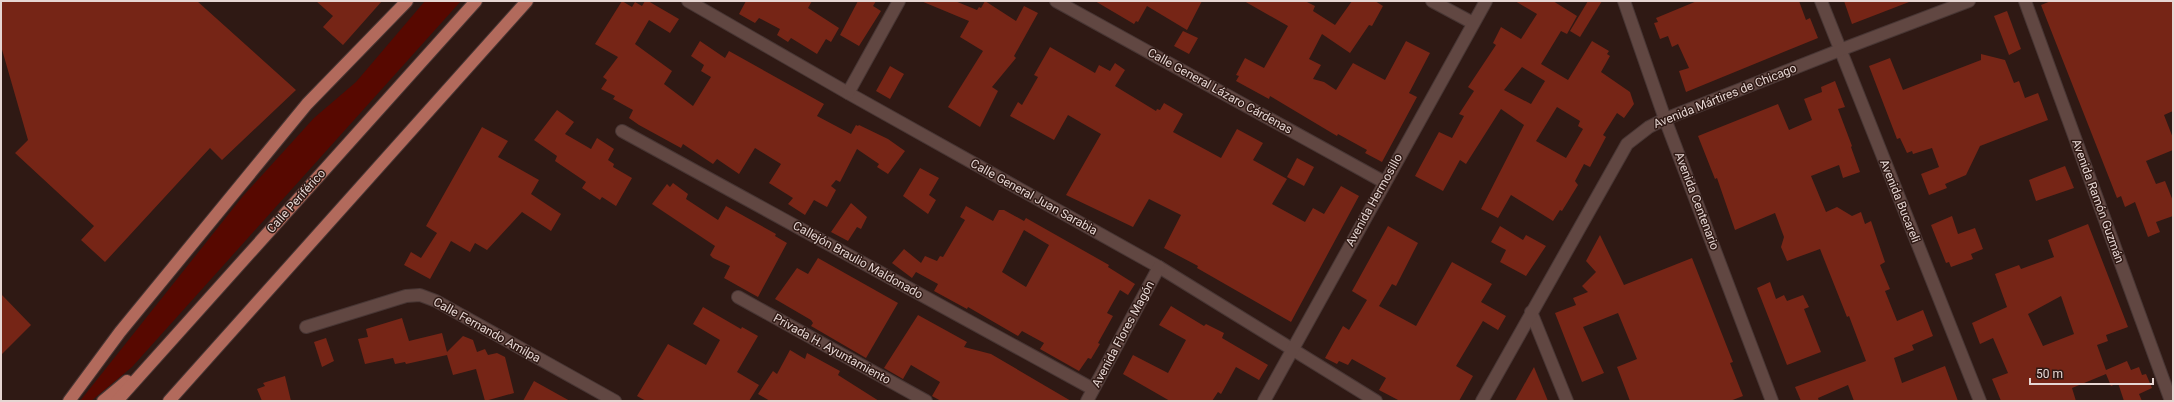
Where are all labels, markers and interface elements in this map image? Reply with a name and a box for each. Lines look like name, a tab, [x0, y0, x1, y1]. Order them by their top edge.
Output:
street label: Calle General Lázaro Cárdenas	[1145, 45, 1295, 137]
street label: Avenida Mártires de Chicago	[1651, 61, 1799, 131]
street label: Avenida Ramón Guzmán	[2069, 137, 2127, 265]
street label: Avenida Centenario	[1672, 150, 1722, 252]
street label: Avenida Hermosillo	[1343, 151, 1405, 249]
street label: Calle General Juan Sarabia	[968, 156, 1100, 238]
street label: Avenida Bucareli	[1877, 157, 1923, 245]
street label: Calle Periférico	[264, 166, 328, 236]
street label: Callejón Braulio Maldonado	[791, 218, 925, 302]
street label: Avenida Flores Magón	[1089, 278, 1157, 390]
street label: Calle Fernando Amilpa	[431, 295, 543, 365]
street label: Privada H. Ayuntamiento	[771, 311, 893, 387]
scale bar	[2030, 360, 2153, 386]
text: 50 m	[2036, 367, 2063, 381]

